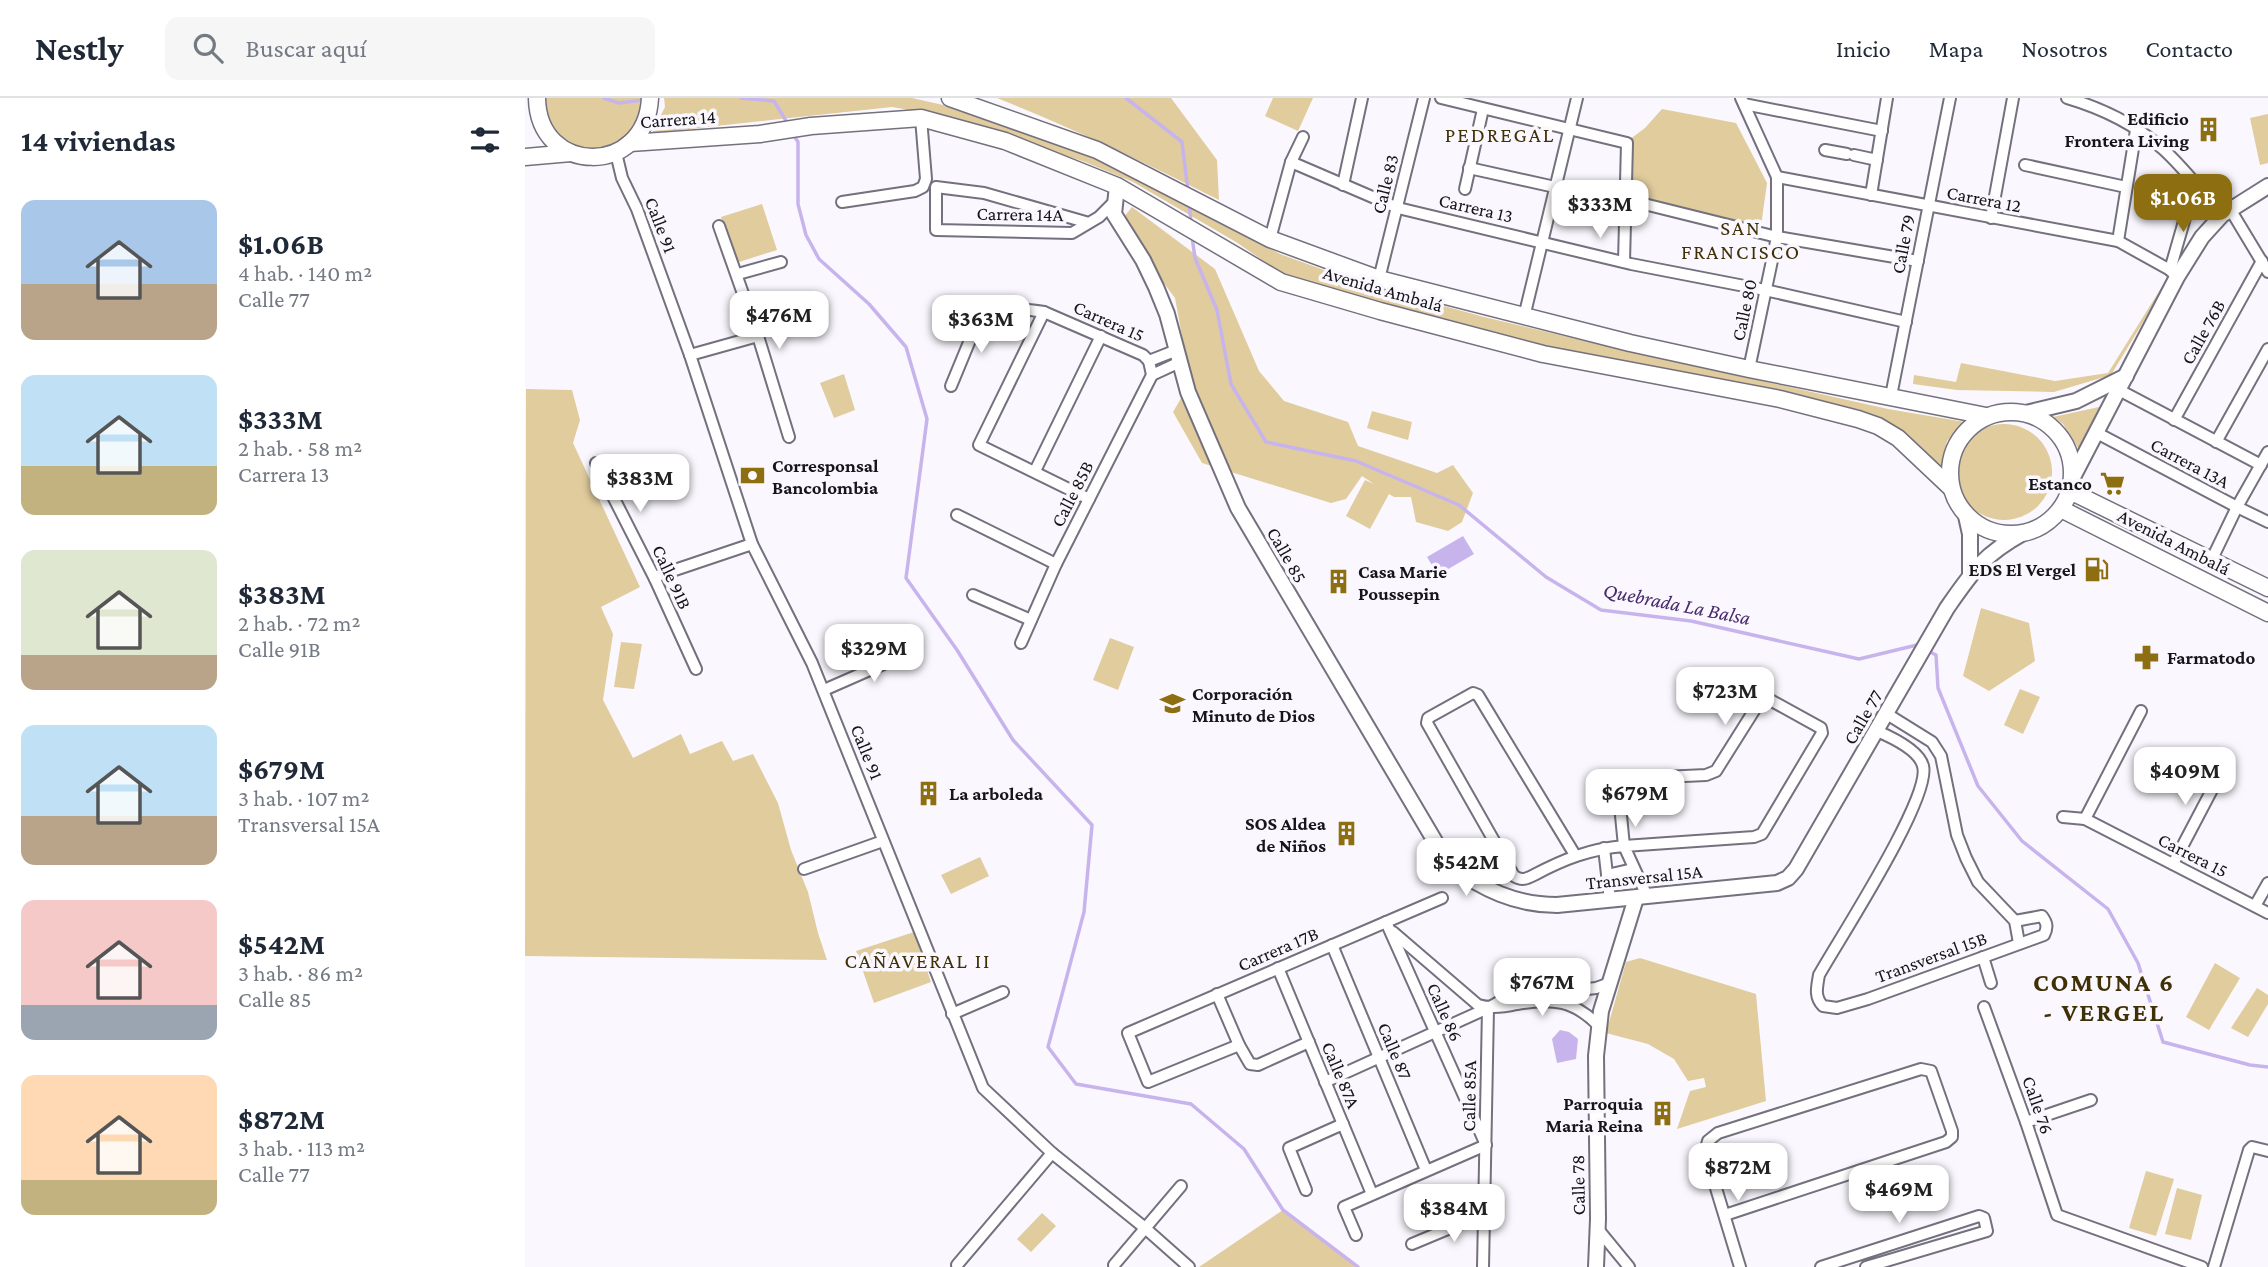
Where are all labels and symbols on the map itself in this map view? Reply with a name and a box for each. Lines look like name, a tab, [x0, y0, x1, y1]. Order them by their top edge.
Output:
street label: Carrera 14	[639, 106, 717, 132]
place label: Edificio Frontera Living	[2065, 108, 2189, 151]
building icon: Edificio Frontera Living	[2195, 115, 2223, 143]
district label: PEDREGAL	[1445, 123, 1555, 147]
street label: Calle 83	[1367, 152, 1403, 216]
pin: $1.06B	[2126, 174, 2240, 234]
pin: $333M	[1551, 180, 1649, 240]
street label: Carrera 12	[1945, 181, 2023, 217]
street label: Carrera 13	[1437, 189, 1515, 227]
street label: Calle 91	[641, 194, 681, 256]
street label: Carrera 14A	[976, 203, 1064, 225]
street label: Calle 79	[1887, 212, 1919, 276]
district label: SAN FRANCISCO	[1681, 216, 1801, 264]
street label: Avenida Ambalá	[1321, 262, 1445, 316]
street label: Calle 80	[1727, 277, 1761, 343]
pin: $476M	[730, 292, 828, 351]
pin: $363M	[932, 296, 1030, 355]
street label: Carrera 15	[1070, 296, 1148, 346]
street label: Calle 76B	[2177, 296, 2229, 368]
street label: Carrera 13A	[2147, 434, 2233, 493]
pin: $383M	[591, 454, 689, 514]
place label: Corresponsal Bancolombia	[772, 455, 879, 498]
street label: Calle 85B	[1047, 458, 1097, 530]
bank icon: Corresponsal Bancolombia	[738, 462, 766, 490]
supermarket icon: Estanco	[2098, 469, 2126, 497]
place label: Estanco	[2028, 473, 2092, 494]
street label: Avenida Ambalá	[2114, 505, 2234, 579]
street label: Calle 85	[1263, 523, 1311, 587]
street label: Calle 91B	[648, 542, 696, 612]
fuel station icon: EDS El Vergel	[2082, 555, 2110, 583]
place label: EDS El Vergel	[1969, 559, 2076, 580]
place label: Casa Marie Poussepin	[1358, 561, 1447, 604]
building icon: Casa Marie Poussepin	[1324, 568, 1352, 596]
water label: Quebrada La Balsa	[1601, 578, 1753, 630]
pin: $329M	[825, 624, 923, 684]
pharmacy icon: Farmatodo	[2133, 643, 2161, 671]
place label: Farmatodo	[2167, 647, 2255, 668]
pin: $723M	[1676, 668, 1774, 727]
place label: Corporación Minuto de Dios	[1192, 683, 1315, 726]
street label: Calle 77	[1839, 686, 1887, 748]
school or university icon: Corporación Minuto de Dios	[1158, 690, 1186, 718]
street label: Calle 91	[846, 721, 888, 783]
pin: $409M	[2136, 748, 2234, 807]
pin: $679M	[1586, 770, 1684, 829]
building icon: La arboleda	[915, 779, 943, 807]
place label: La arboleda	[949, 783, 1044, 804]
place label: SOS Aldea de Niños	[1245, 813, 1327, 856]
building icon: SOS Aldea de Niños	[1332, 820, 1360, 848]
street label: Carrera 15	[2155, 829, 2231, 881]
pin: $542M	[1417, 838, 1515, 898]
street label: Transversal 15A	[1585, 860, 1704, 894]
street label: Carrera 17B	[1235, 923, 1321, 975]
street label: Transversal 15B	[1872, 927, 1990, 987]
district label: CAÑAVERAL II	[845, 949, 991, 973]
pin: $767M	[1493, 958, 1591, 1018]
district label: COMUNA 6 - VERGEL	[2033, 968, 2175, 1027]
street label: Calle 86	[1423, 980, 1467, 1044]
street label: Calle 87	[1374, 1019, 1416, 1083]
street label: Calle 87A	[1318, 1039, 1364, 1112]
street label: Calle 85A	[1458, 1060, 1480, 1132]
street label: Calle 76	[2018, 1073, 2058, 1137]
place label: Parroquia Maria Reina	[1545, 1093, 1644, 1136]
building icon: Parroquia Maria Reina	[1649, 1100, 1677, 1128]
pin: $872M	[1689, 1144, 1787, 1203]
street label: Calle 78	[1567, 1154, 1589, 1216]
pin: $469M	[1850, 1166, 1948, 1225]
pin: $384M	[1405, 1184, 1503, 1244]

